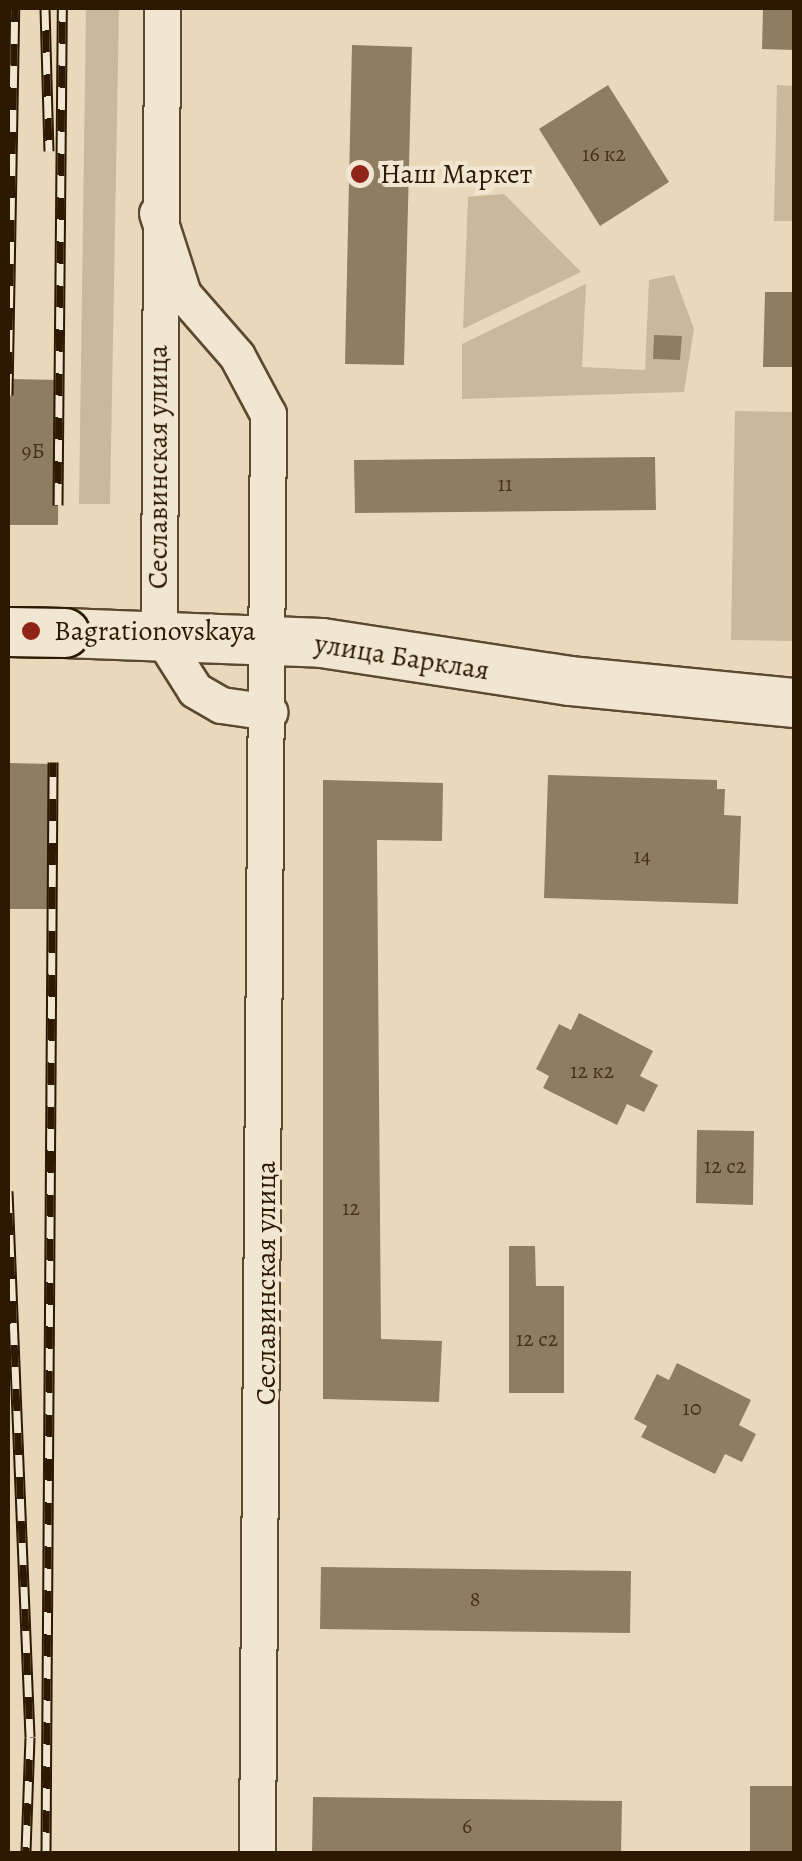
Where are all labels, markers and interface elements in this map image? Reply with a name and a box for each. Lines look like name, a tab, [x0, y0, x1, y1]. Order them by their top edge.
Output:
house number: 16 к2	[582, 142, 626, 168]
place label: Наш Маркет	[380, 157, 532, 191]
marker: Наш Маркет	[349, 163, 371, 185]
street label: Сеславинская улица	[141, 345, 175, 589]
house number: 9Б	[21, 439, 45, 465]
house number: 11	[497, 472, 513, 498]
place label: Bagrationovskaya	[54, 614, 256, 648]
marker: Bagrationovskaya	[18, 618, 44, 644]
street label: улица Барклая	[312, 627, 492, 687]
house number: 14	[633, 844, 651, 870]
house number: 12 к2	[570, 1059, 614, 1085]
house number: 12 с2	[704, 1154, 746, 1180]
street label: Сеславинская улица	[249, 1161, 283, 1405]
house number: 12	[342, 1196, 360, 1222]
house number: 12 с2	[516, 1327, 558, 1353]
house number: 10	[682, 1396, 702, 1422]
house number: 8	[470, 1587, 480, 1613]
house number: 6	[462, 1814, 472, 1840]

